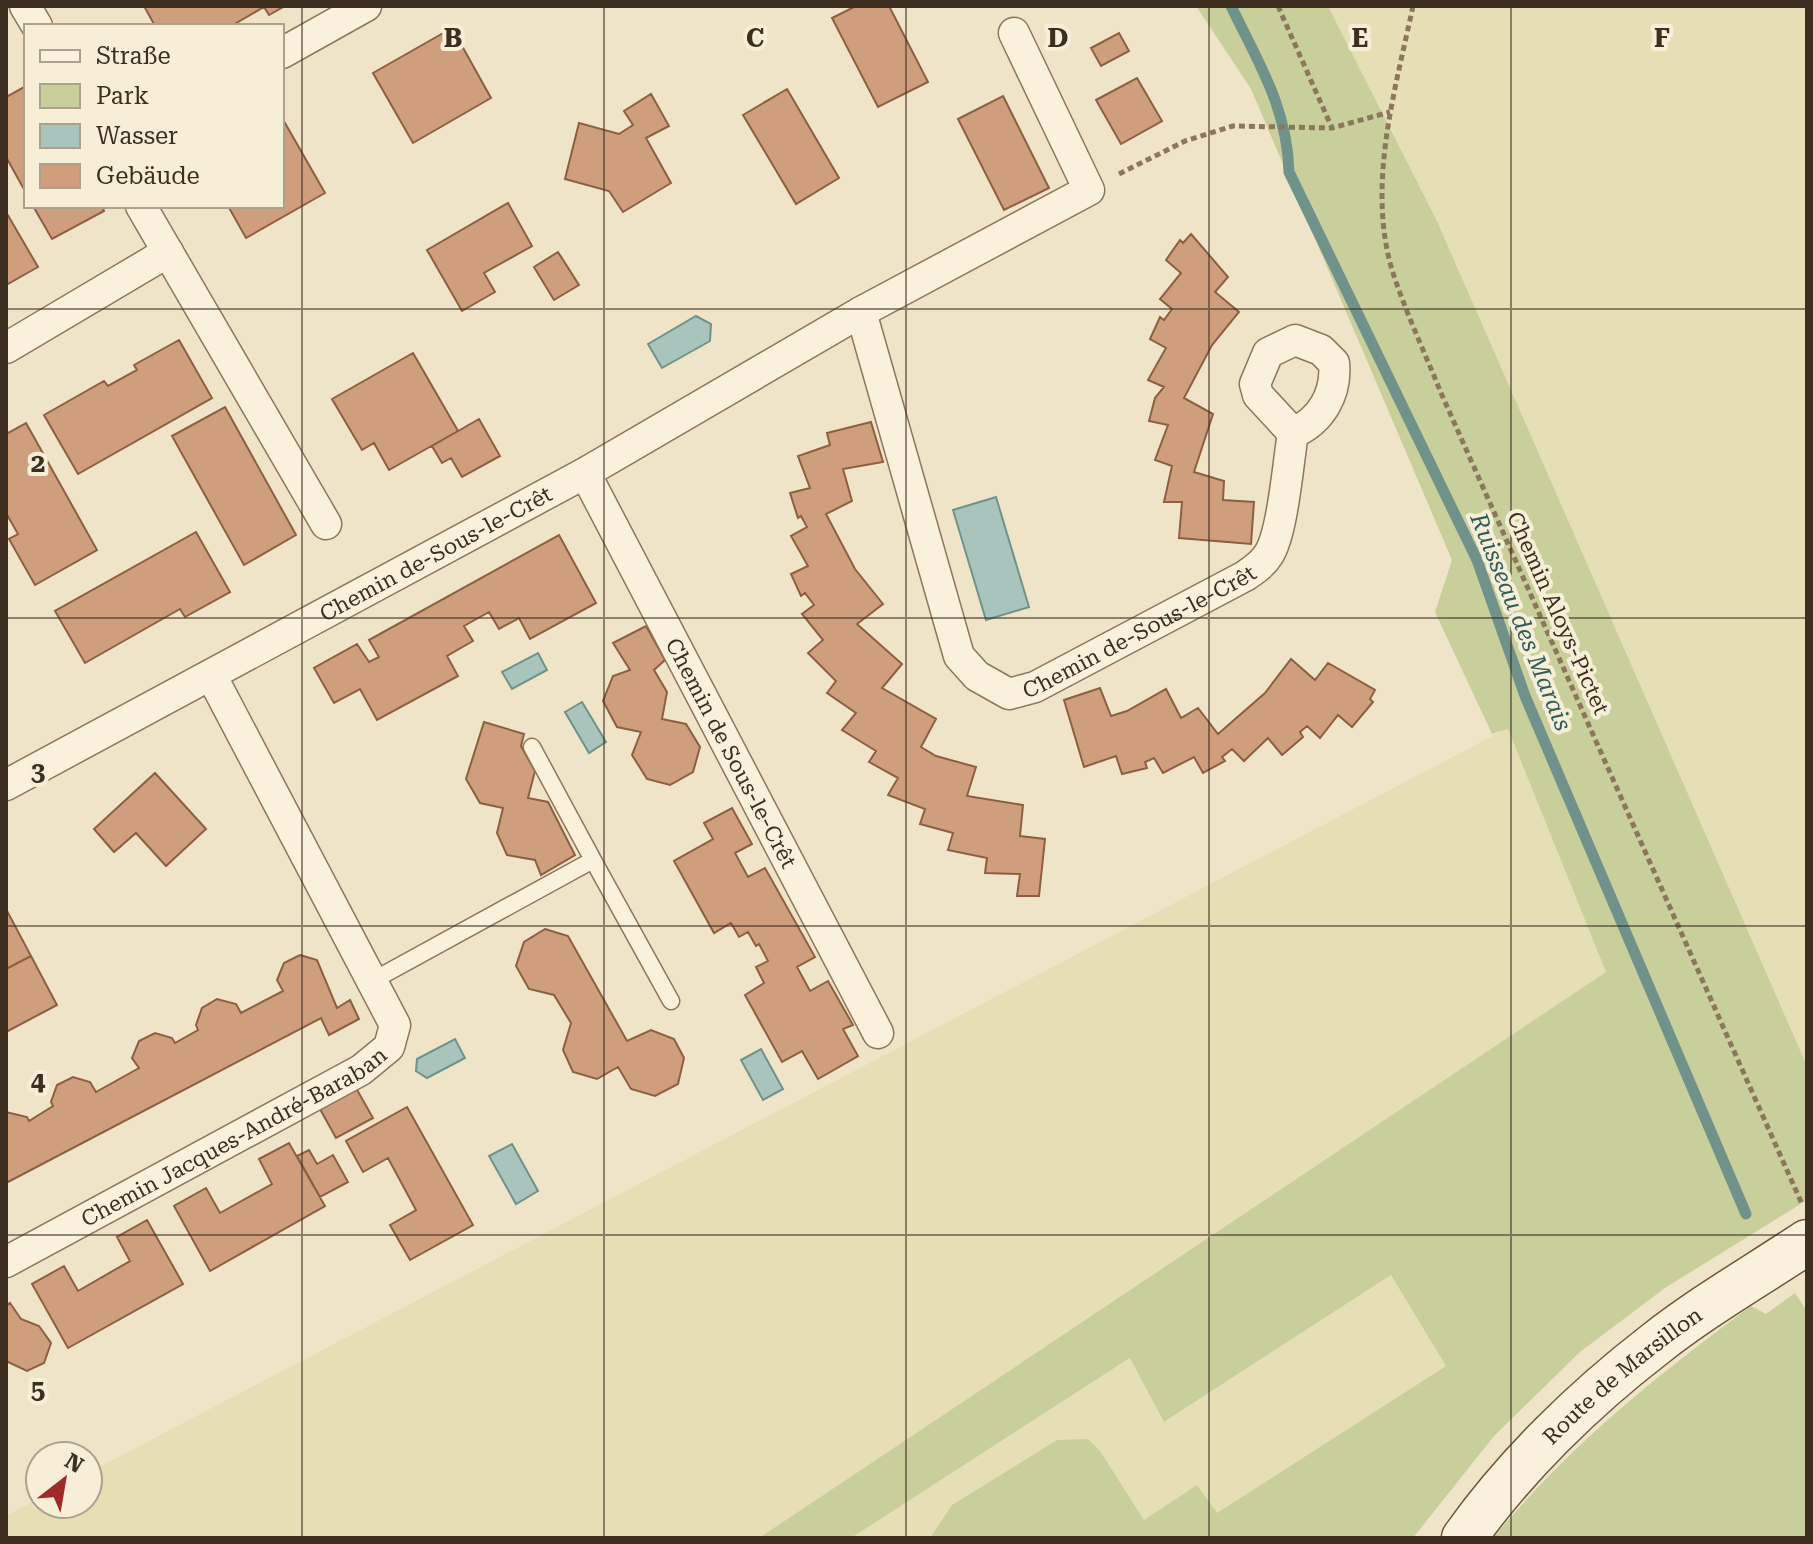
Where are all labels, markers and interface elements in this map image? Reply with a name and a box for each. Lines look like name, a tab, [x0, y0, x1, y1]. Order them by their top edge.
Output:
text: B	[444, 23, 462, 53]
text: C	[746, 23, 764, 53]
text: D	[1048, 23, 1068, 53]
text: E	[1352, 23, 1368, 53]
text: F	[1654, 23, 1670, 53]
legend	[24, 24, 284, 208]
text: Straße	[96, 42, 171, 70]
text: Park	[96, 82, 149, 110]
text: Wasser	[96, 122, 178, 150]
text: Gebäude	[96, 162, 200, 190]
text: 2	[31, 448, 45, 478]
street label: Chemin de-Sous-le-Crêt	[315, 481, 556, 626]
water label: Ruisseau des Marais	[1464, 508, 1577, 735]
street label: Chemin Aloys-Pictet	[1502, 508, 1614, 718]
street label: Chemin de-Sous-le-Crêt	[1020, 560, 1261, 702]
street label: Chemin de Sous-le-Crêt	[661, 634, 802, 872]
text: 3	[31, 757, 45, 787]
street label: Chemin Jacques-André-Baraban	[77, 1042, 392, 1232]
text: 4	[31, 1066, 46, 1096]
street label: Route de Marsillon	[1537, 1301, 1707, 1449]
text: 5	[31, 1375, 45, 1405]
north arrow	[24, 1440, 104, 1520]
text: N	[60, 1448, 88, 1478]

